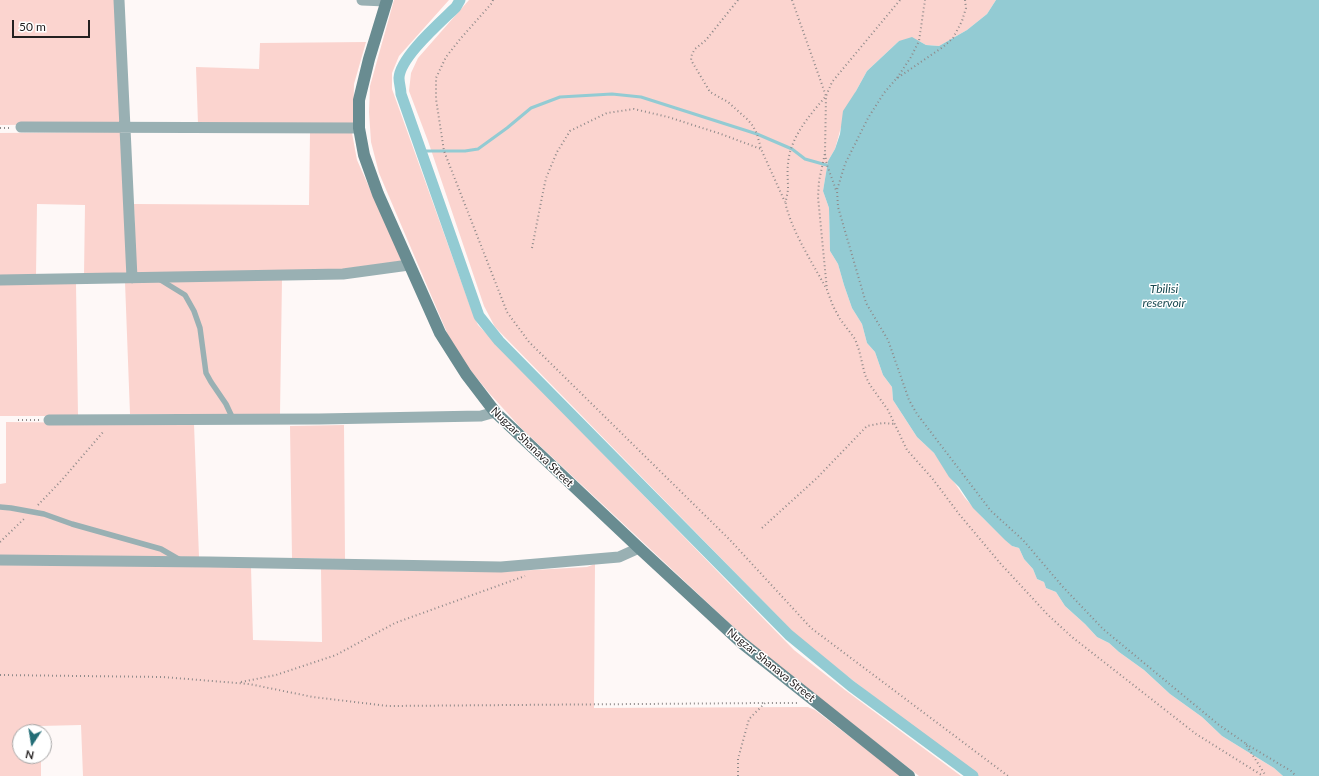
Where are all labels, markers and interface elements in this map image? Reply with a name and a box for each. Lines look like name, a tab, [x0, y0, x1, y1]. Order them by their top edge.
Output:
scale bar	[14, 12, 92, 38]
text: 50 m	[19, 19, 46, 34]
water label: Tbilisi reservoir	[1143, 282, 1185, 310]
street label: Nugzar Shanava Street	[488, 404, 576, 490]
street label: Nugzar Shanava Street	[724, 626, 818, 704]
north arrow	[12, 724, 52, 764]
text: N	[24, 748, 35, 762]

